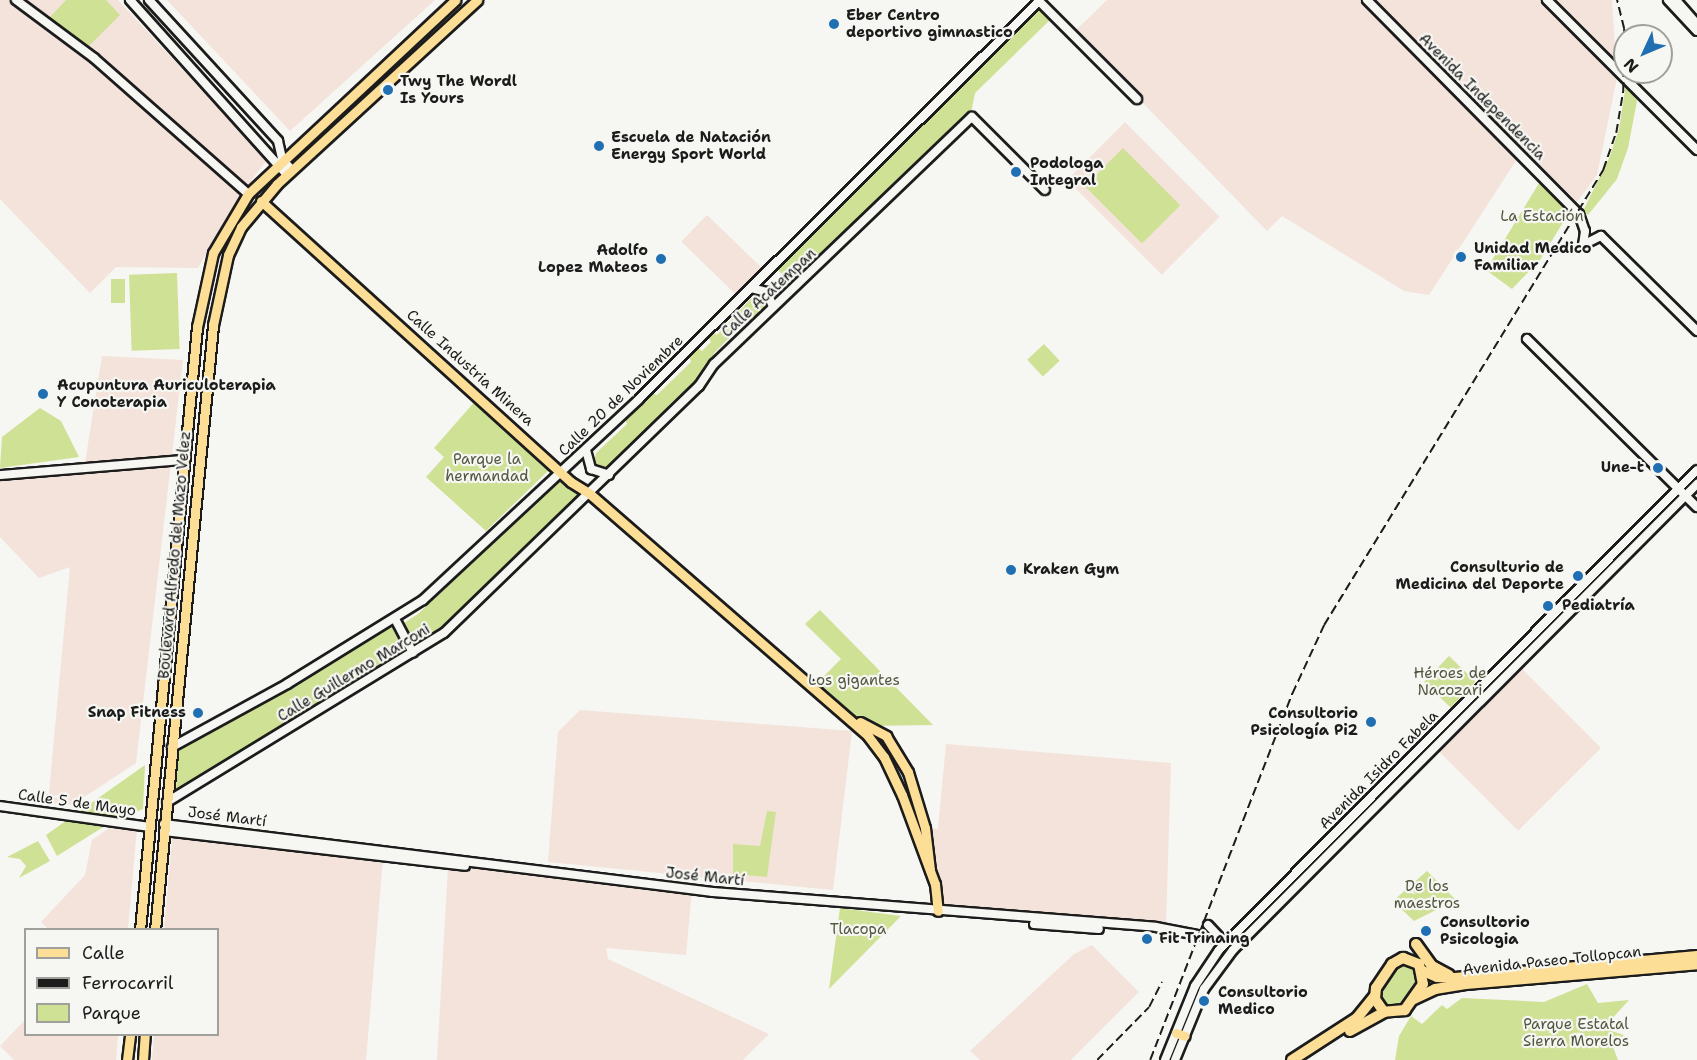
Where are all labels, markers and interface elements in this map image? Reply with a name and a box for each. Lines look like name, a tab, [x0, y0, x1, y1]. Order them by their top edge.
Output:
place label: Eber Centro deportivo gimnastico	[846, 6, 1013, 41]
marker: Eber Centro deportivo gimnastico	[827, 17, 841, 31]
north arrow	[1613, 24, 1673, 84]
street label: Avenida Independencia	[1415, 30, 1549, 164]
text: N	[1619, 54, 1643, 77]
place label: Twy The Wordl Is Yours	[400, 72, 517, 107]
marker: Twy The Wordl Is Yours	[381, 83, 395, 97]
place label: Escuela de Natación Energy Sport World	[611, 128, 771, 163]
marker: Escuela de Natación Energy Sport World	[592, 139, 606, 153]
place label: Podologa Integral	[1030, 154, 1104, 189]
marker: Podologa Integral	[1007, 163, 1025, 181]
park label: La Estación	[1500, 208, 1584, 226]
place label: Unidad Medico Familiar	[1474, 239, 1591, 274]
place label: Adolfo Lopez Mateos	[538, 241, 648, 276]
street label: Calle Acatempan	[718, 245, 820, 341]
marker: Unidad Medico Familiar	[1452, 248, 1470, 266]
marker: Adolfo Lopez Mateos	[652, 250, 670, 268]
street label: Calle Industria Minera	[403, 306, 537, 430]
street label: Calle 20 de Noviembre	[555, 332, 687, 460]
place label: Acupuntura Auriculoterapia Y Conoterapia	[57, 376, 276, 411]
marker: Acupuntura Auriculoterapia Y Conoterapia	[34, 385, 52, 403]
street label: Boulevard Alfredo del Mazo Velez	[155, 430, 195, 680]
park label: Parque la hermandad	[445, 450, 529, 485]
place label: Une-t	[1601, 459, 1644, 477]
marker: Une-t	[1649, 459, 1667, 477]
place label: Consulturio de Medicina del Deporte	[1396, 558, 1564, 593]
place label: Kraken Gym	[1023, 561, 1119, 579]
marker: Kraken Gym	[1004, 563, 1018, 577]
marker: Consulturio de Medicina del Deporte	[1569, 567, 1587, 585]
marker: Pediatría	[1539, 597, 1557, 615]
place label: Pediatría	[1562, 597, 1635, 615]
street label: Calle Guillermo Marconi	[274, 620, 434, 726]
park label: Héroes de Nacozari	[1413, 664, 1487, 699]
park label: Los gigantes	[808, 672, 900, 690]
place label: Snap Fitness	[88, 704, 186, 722]
place label: Consultorio Psicología Pi2	[1250, 704, 1358, 739]
marker: Snap Fitness	[191, 706, 205, 720]
street label: Avenida Isidro Fabela	[1316, 707, 1442, 833]
marker: Consultorio Psicología Pi2	[1362, 713, 1380, 731]
street label: Calle 5 de Mayo	[17, 786, 137, 820]
street label: José Martí	[187, 803, 267, 831]
street label: José Martí	[665, 864, 745, 890]
park label: De los maestros	[1394, 877, 1460, 912]
place label: Consultorio Psicologia	[1440, 913, 1530, 948]
park label: Tlacopa	[830, 921, 886, 939]
marker: Consultorio Psicologia	[1417, 922, 1435, 940]
legend	[24, 928, 219, 1036]
place label: Fit Trinaing	[1159, 930, 1250, 948]
marker: Fit Trinaing	[1140, 932, 1154, 946]
text: Calle	[82, 941, 125, 965]
street label: Avenida Paseo Tollopcan	[1462, 943, 1642, 979]
text: Ferrocarril	[82, 971, 174, 995]
place label: Consultorio Medico	[1218, 983, 1308, 1018]
marker: Consultorio Medico	[1195, 992, 1213, 1010]
text: Parque	[82, 1001, 141, 1025]
park label: Parque Estatal Sierra Morelos	[1523, 1015, 1629, 1050]

